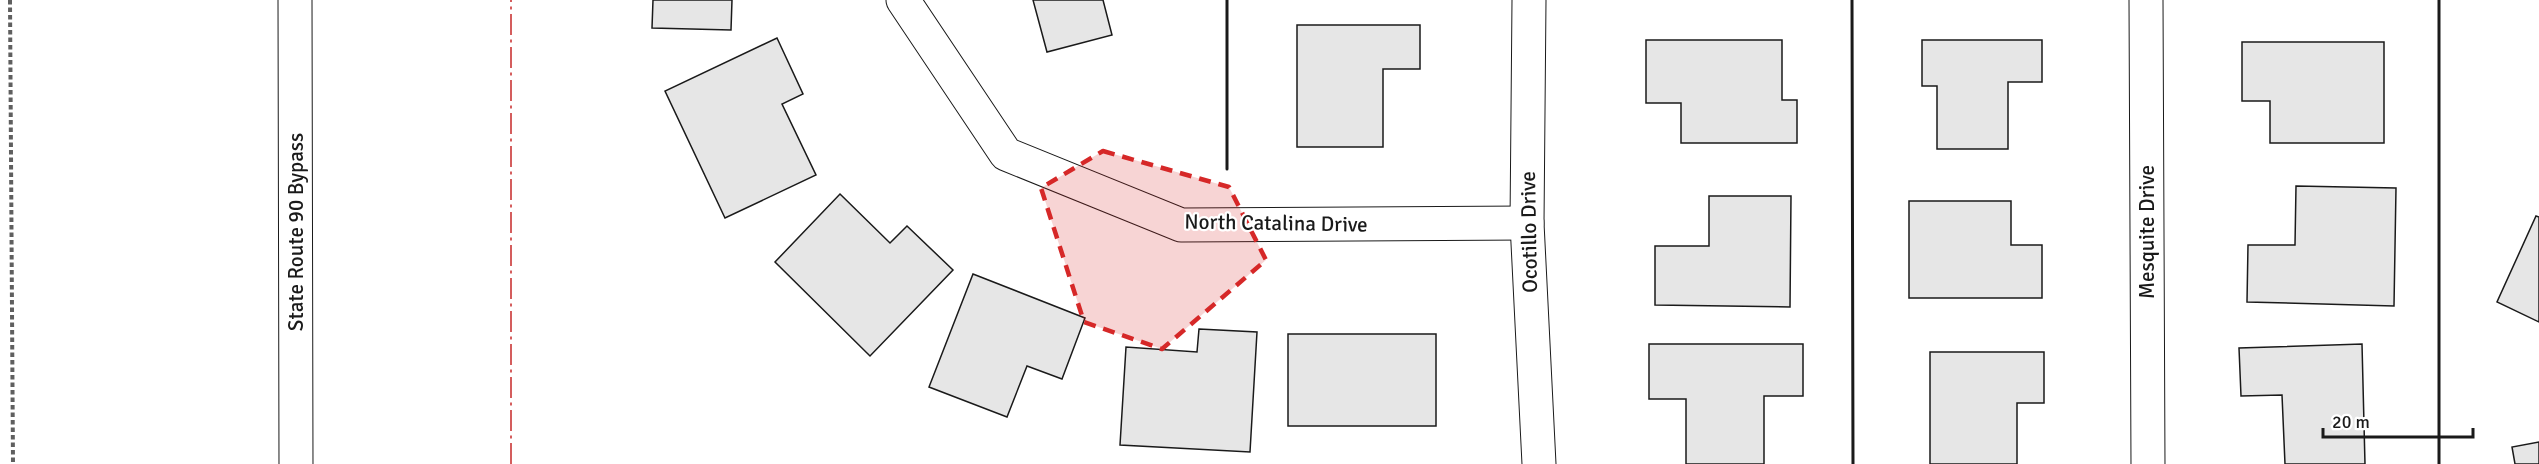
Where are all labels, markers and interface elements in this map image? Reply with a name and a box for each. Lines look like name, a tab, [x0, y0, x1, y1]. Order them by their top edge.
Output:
street label: State Route 90 Bypass	[283, 133, 309, 331]
street label: Mesquite Drive	[2134, 165, 2160, 299]
street label: Ocotillo Drive	[1515, 171, 1543, 293]
street label: North Catalina Drive	[1184, 208, 1368, 238]
scale bar	[2323, 401, 2473, 439]
text: 20 m	[2332, 411, 2370, 433]

